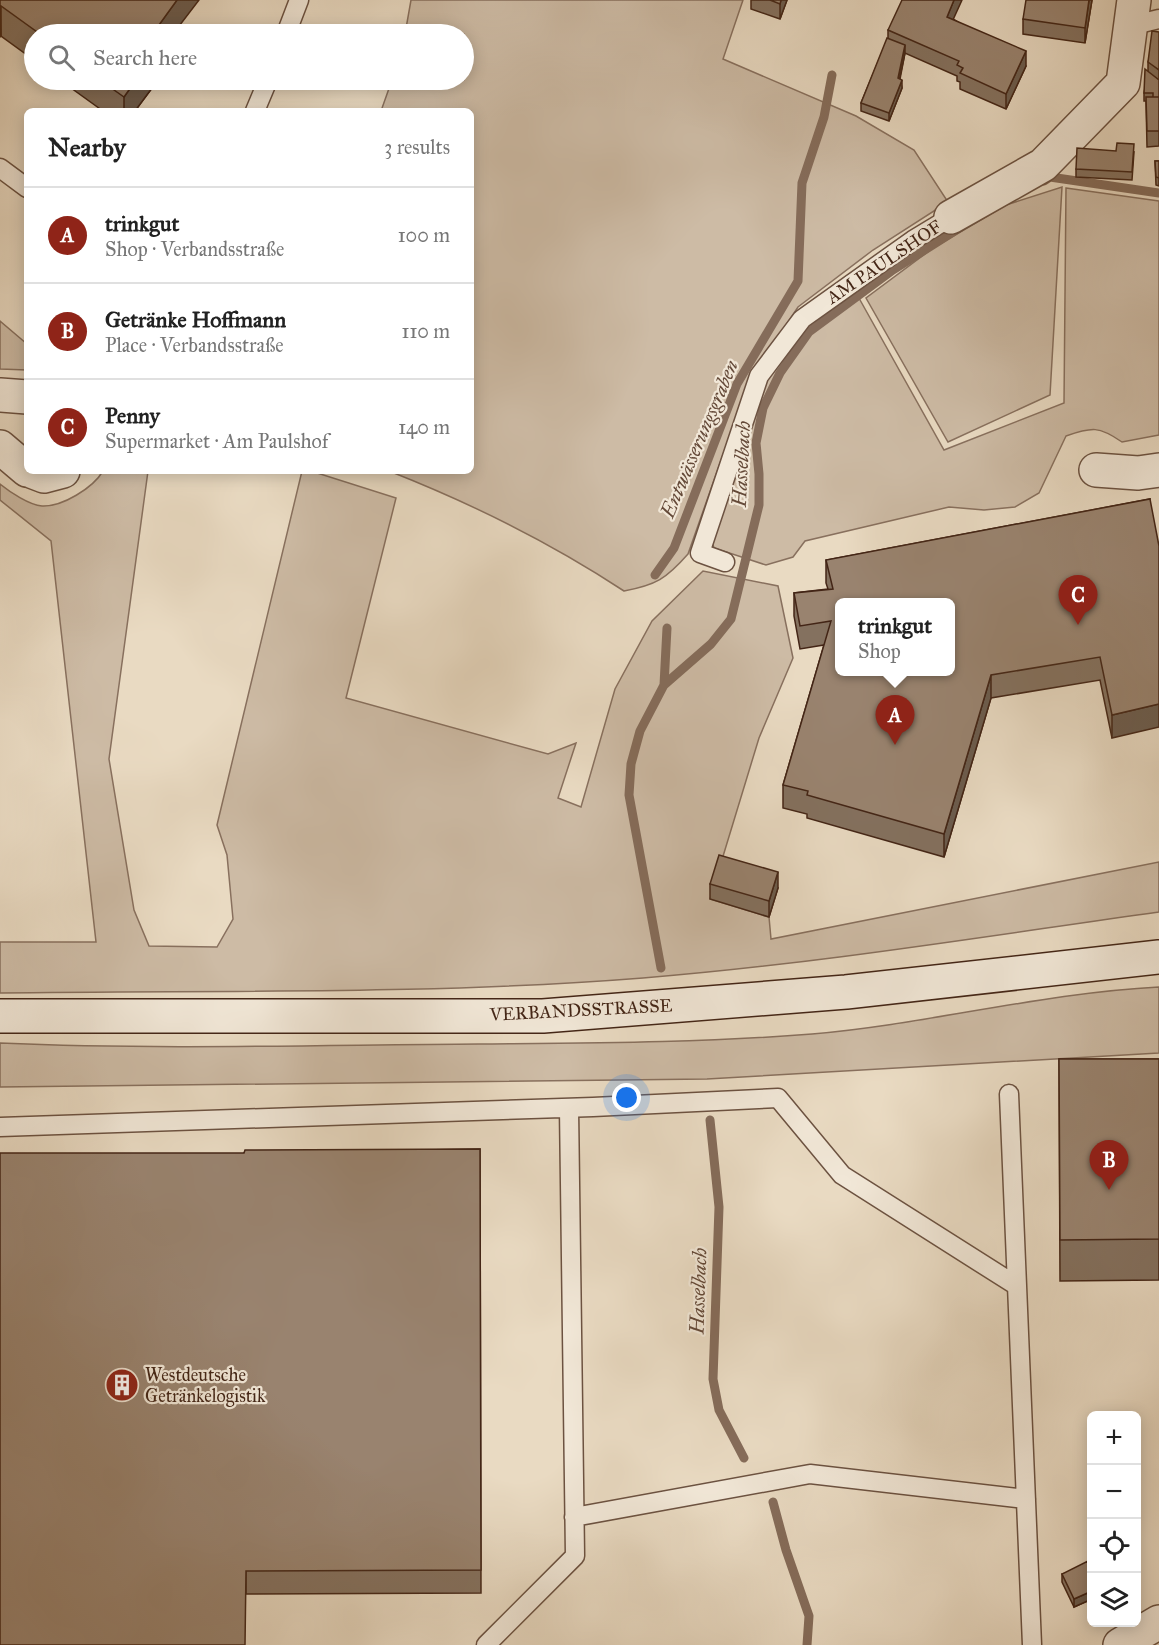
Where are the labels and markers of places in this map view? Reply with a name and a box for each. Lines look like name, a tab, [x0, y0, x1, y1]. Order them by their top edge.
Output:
pin: C	[1058, 576, 1098, 625]
pin: A	[876, 696, 914, 745]
pin: B	[1090, 1140, 1128, 1190]
place label: Westdeutsche Getränkelogistik	[145, 1364, 266, 1408]
building icon: Westdeutsche Getränkelogistik	[104, 1367, 140, 1403]

